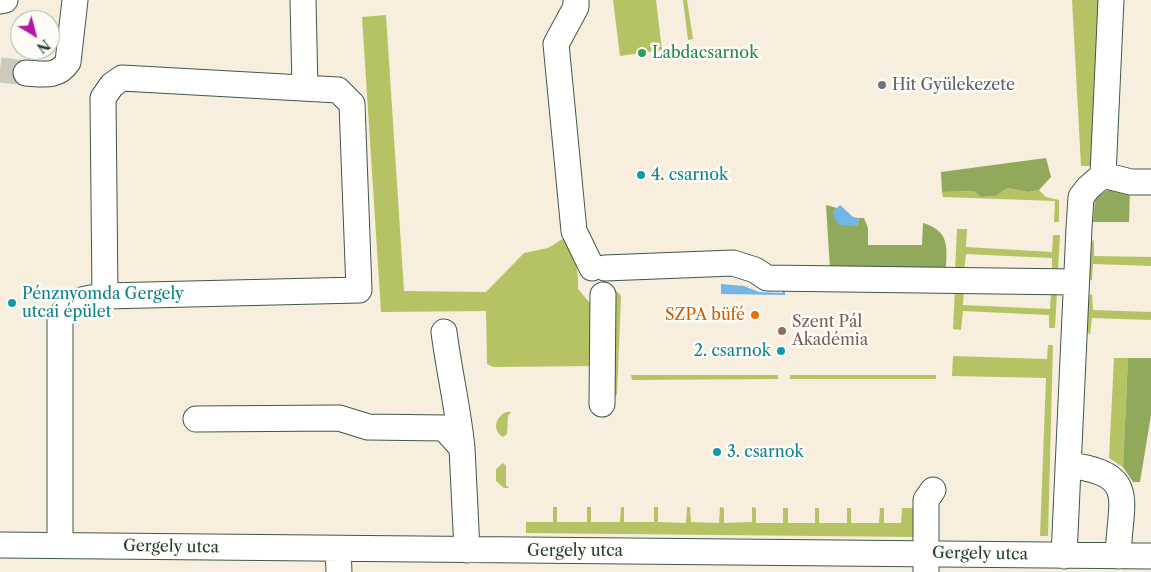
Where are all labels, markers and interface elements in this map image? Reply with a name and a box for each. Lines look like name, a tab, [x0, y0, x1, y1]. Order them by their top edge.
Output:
north arrow	[10, 10, 60, 60]
text: N	[33, 35, 54, 57]
place label: Labdacsarnok	[652, 43, 758, 63]
marker: Labdacsarnok	[636, 47, 648, 59]
place label: Hit Gyülekezete	[892, 75, 1015, 95]
marker: Hit Gyülekezete	[876, 79, 888, 91]
place label: 4. csarnok	[651, 165, 728, 185]
marker: 4. csarnok	[635, 169, 647, 181]
place label: Pénznyomda Gergely utcai épület	[22, 284, 184, 322]
marker: Pénznyomda Gergely utcai épület	[6, 297, 18, 309]
place label: SZPA büfé	[665, 305, 745, 325]
marker: SZPA büfé	[749, 309, 761, 321]
place label: Szent Pál Akadémia	[792, 312, 868, 350]
marker: Szent Pál Akadémia	[776, 325, 788, 337]
place label: 2. csarnok	[694, 341, 771, 361]
marker: 2. csarnok	[775, 345, 787, 357]
place label: 3. csarnok	[727, 442, 804, 462]
marker: 3. csarnok	[711, 446, 723, 458]
street label: Gergely utca	[123, 537, 219, 557]
street label: Gergely utca	[527, 541, 623, 561]
street label: Gergely utca	[932, 544, 1028, 564]

